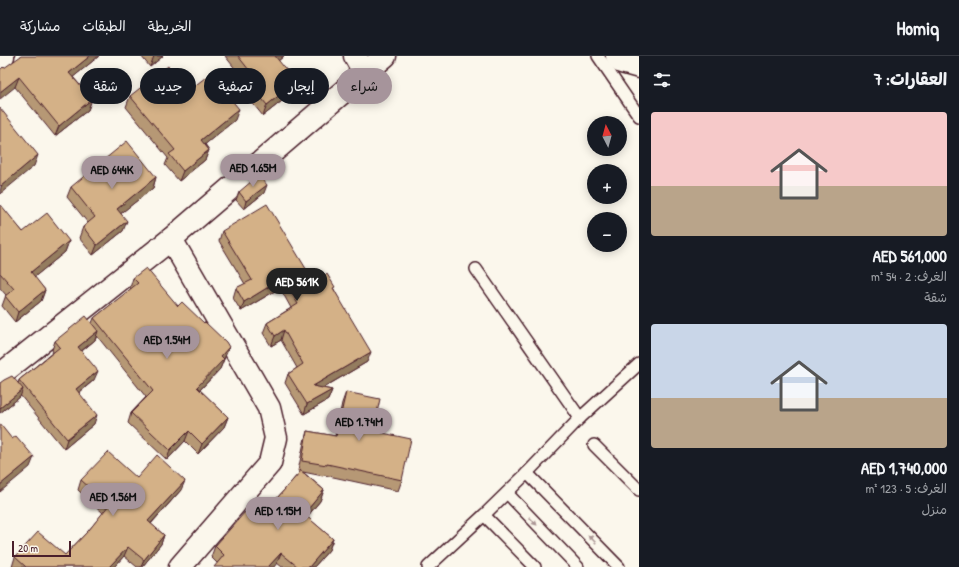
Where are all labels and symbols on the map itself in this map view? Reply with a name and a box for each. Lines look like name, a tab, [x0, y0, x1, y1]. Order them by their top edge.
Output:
north arrow	[587, 116, 627, 156]
pin: AED 1.65M	[207, 154, 299, 188]
pin: AED 644K	[71, 156, 153, 190]
pin: AED 561K	[256, 268, 338, 302]
pin: AED 1.54M	[121, 326, 213, 360]
pin: AED 1.74M	[313, 408, 405, 442]
pin: AED 1.56M	[67, 483, 159, 517]
pin: AED 1.15M	[232, 497, 324, 531]
one-way arrow	[529, 516, 538, 526]
one-way arrow	[587, 534, 597, 544]
scale bar	[12, 539, 71, 558]

